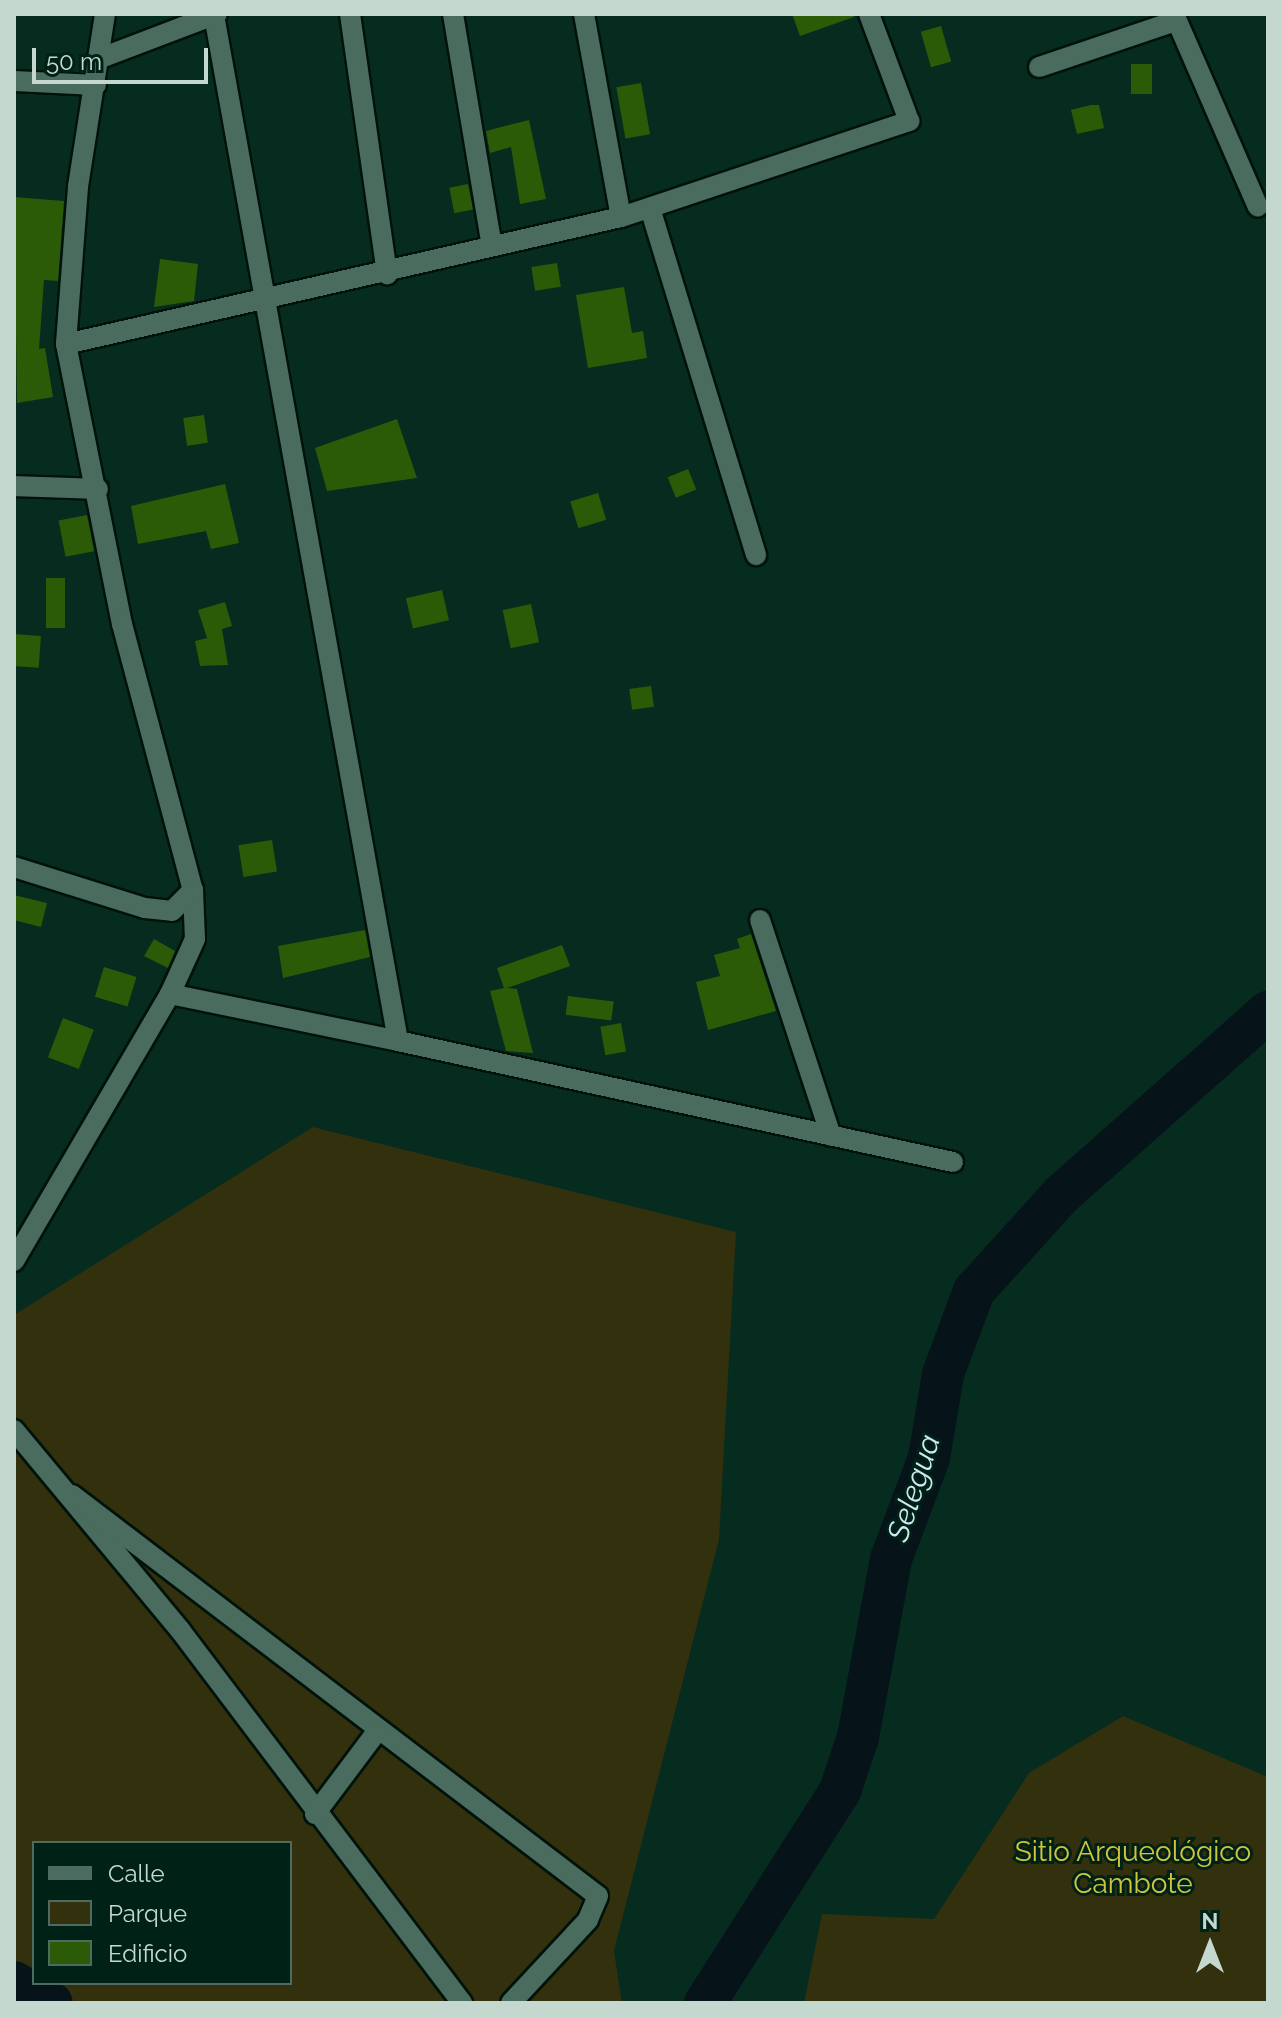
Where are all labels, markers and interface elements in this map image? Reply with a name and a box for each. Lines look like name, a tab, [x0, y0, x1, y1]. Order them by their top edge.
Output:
scale bar	[36, 32, 212, 82]
text: 50 m	[46, 47, 102, 76]
water label: Selegua	[880, 1430, 948, 1546]
park label: Sitio Arqueológico Cambote	[1014, 1835, 1252, 1901]
legend	[32, 1841, 292, 1985]
text: Calle	[108, 1859, 165, 1888]
text: Parque	[108, 1899, 187, 1928]
north arrow	[1170, 1905, 1250, 1985]
text: N	[1202, 1908, 1218, 1934]
text: Edificio	[108, 1939, 187, 1968]

